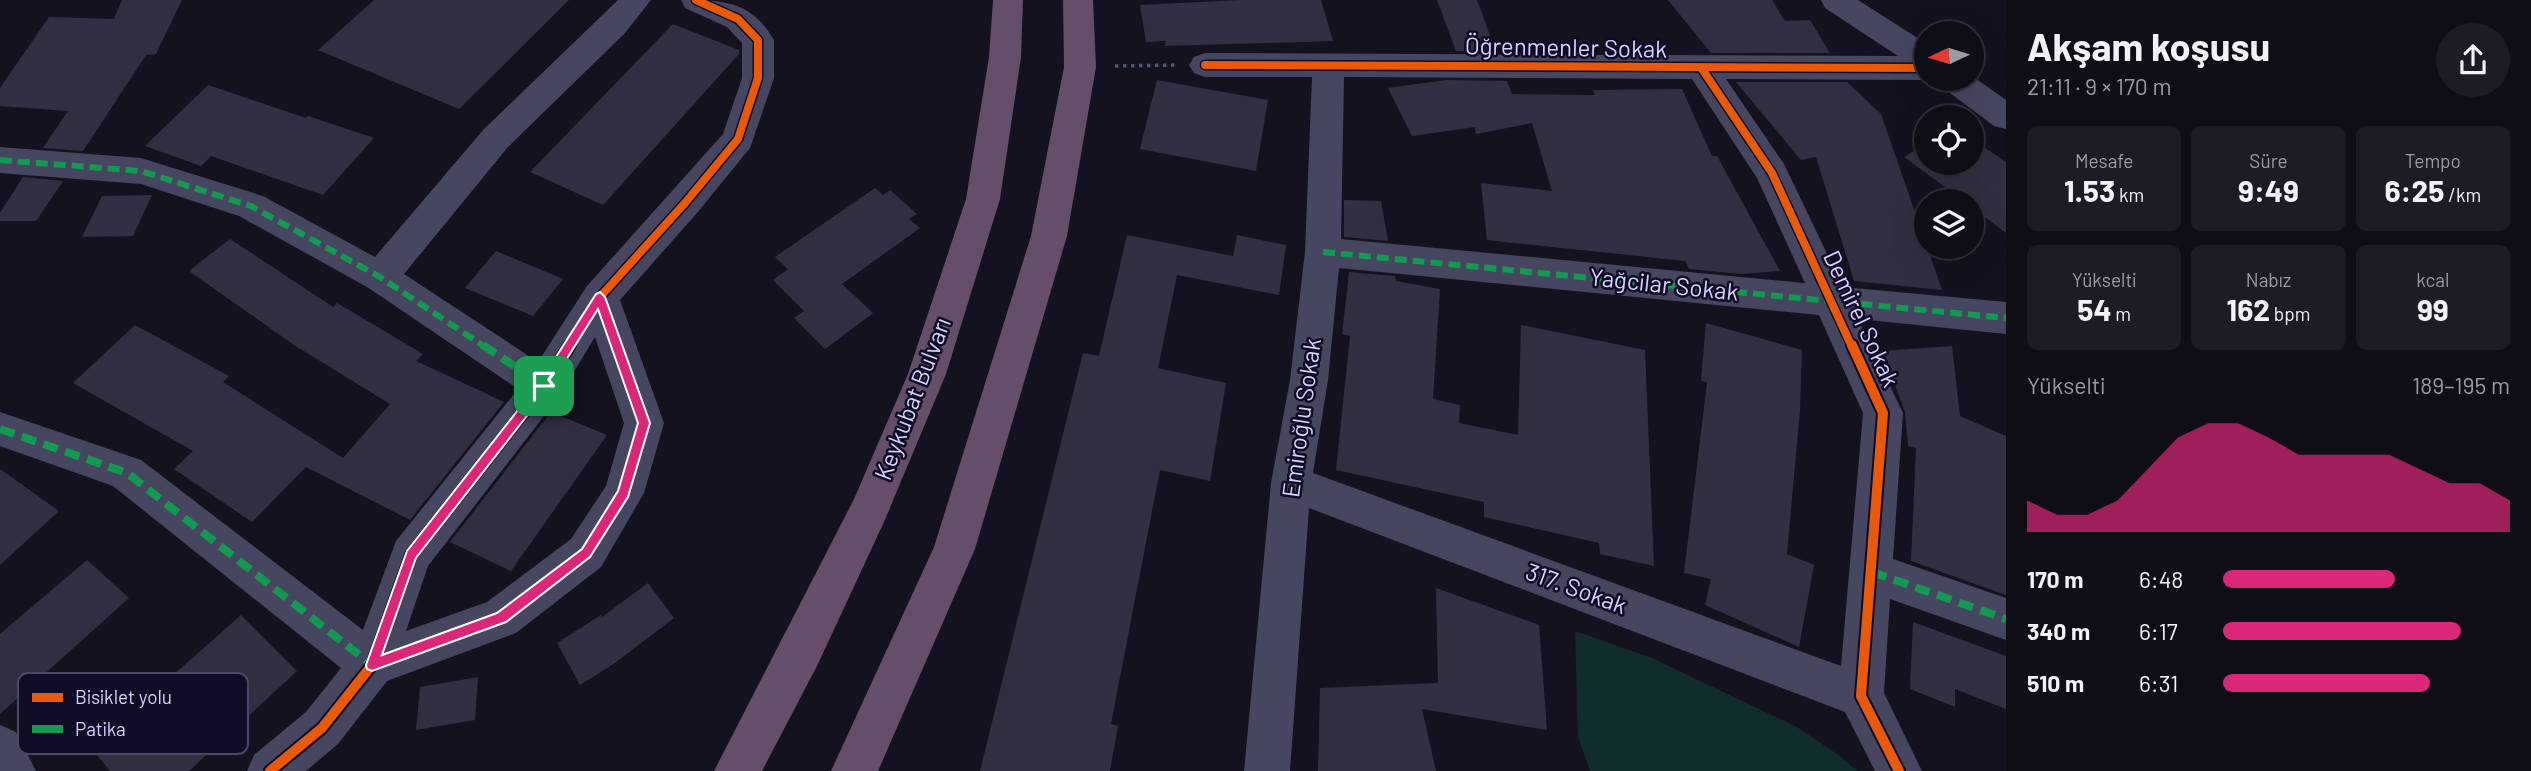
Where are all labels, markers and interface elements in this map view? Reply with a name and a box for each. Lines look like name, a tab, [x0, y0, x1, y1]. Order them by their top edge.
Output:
north arrow	[1914, 21, 1984, 91]
map controls	[1914, 21, 1984, 259]
text: Akşam koşusu	[2027, 23, 2270, 69]
button: share	[2436, 23, 2510, 97]
street label: Öğrenmenler Sokak	[1465, 30, 1667, 63]
text: 21:11 · 9 × 170 m	[2027, 72, 2172, 100]
button: locate	[1914, 105, 1984, 175]
text: Mesafe	[2075, 149, 2133, 172]
text: Süre	[2249, 149, 2288, 172]
text: Tempo	[2405, 149, 2461, 172]
text: 1.53	[2064, 172, 2115, 208]
text: 9:49	[2238, 172, 2299, 208]
text: 6:25	[2385, 172, 2445, 208]
text: km	[2115, 183, 2144, 206]
text: /km	[2445, 183, 2481, 206]
button: layers	[1914, 189, 1984, 259]
street label: Demirel Sokak	[1818, 245, 1907, 391]
street label: Yağcilar Sokak	[1588, 261, 1740, 306]
text: Yükselti	[2072, 268, 2136, 291]
text: Nabız	[2246, 268, 2291, 291]
text: kcal	[2416, 268, 2449, 291]
text: 54	[2077, 291, 2112, 327]
text: 162	[2227, 291, 2270, 327]
text: 99	[2417, 291, 2449, 327]
text: m	[2112, 302, 2131, 325]
text: bpm	[2270, 302, 2310, 325]
street label: Keykubat Bulvarı	[867, 313, 956, 484]
street label: Emiroğlu Sokak	[1275, 336, 1326, 499]
pin	[514, 356, 574, 416]
icon: arrive	[525, 367, 563, 405]
text: Yükselti	[2027, 371, 2105, 399]
text: 189–195 m	[2412, 371, 2510, 399]
street label: 317. Sokak	[1522, 556, 1631, 619]
text: 170 m	[2027, 565, 2083, 593]
text: 6:48	[2139, 565, 2183, 593]
text: 340 m	[2027, 617, 2090, 645]
text: 6:17	[2139, 617, 2178, 645]
text: 510 m	[2027, 669, 2084, 697]
text: 6:31	[2139, 669, 2178, 697]
legend	[18, 673, 248, 754]
text: Bisiklet yolu	[75, 685, 172, 708]
text: Patika	[75, 717, 126, 740]

